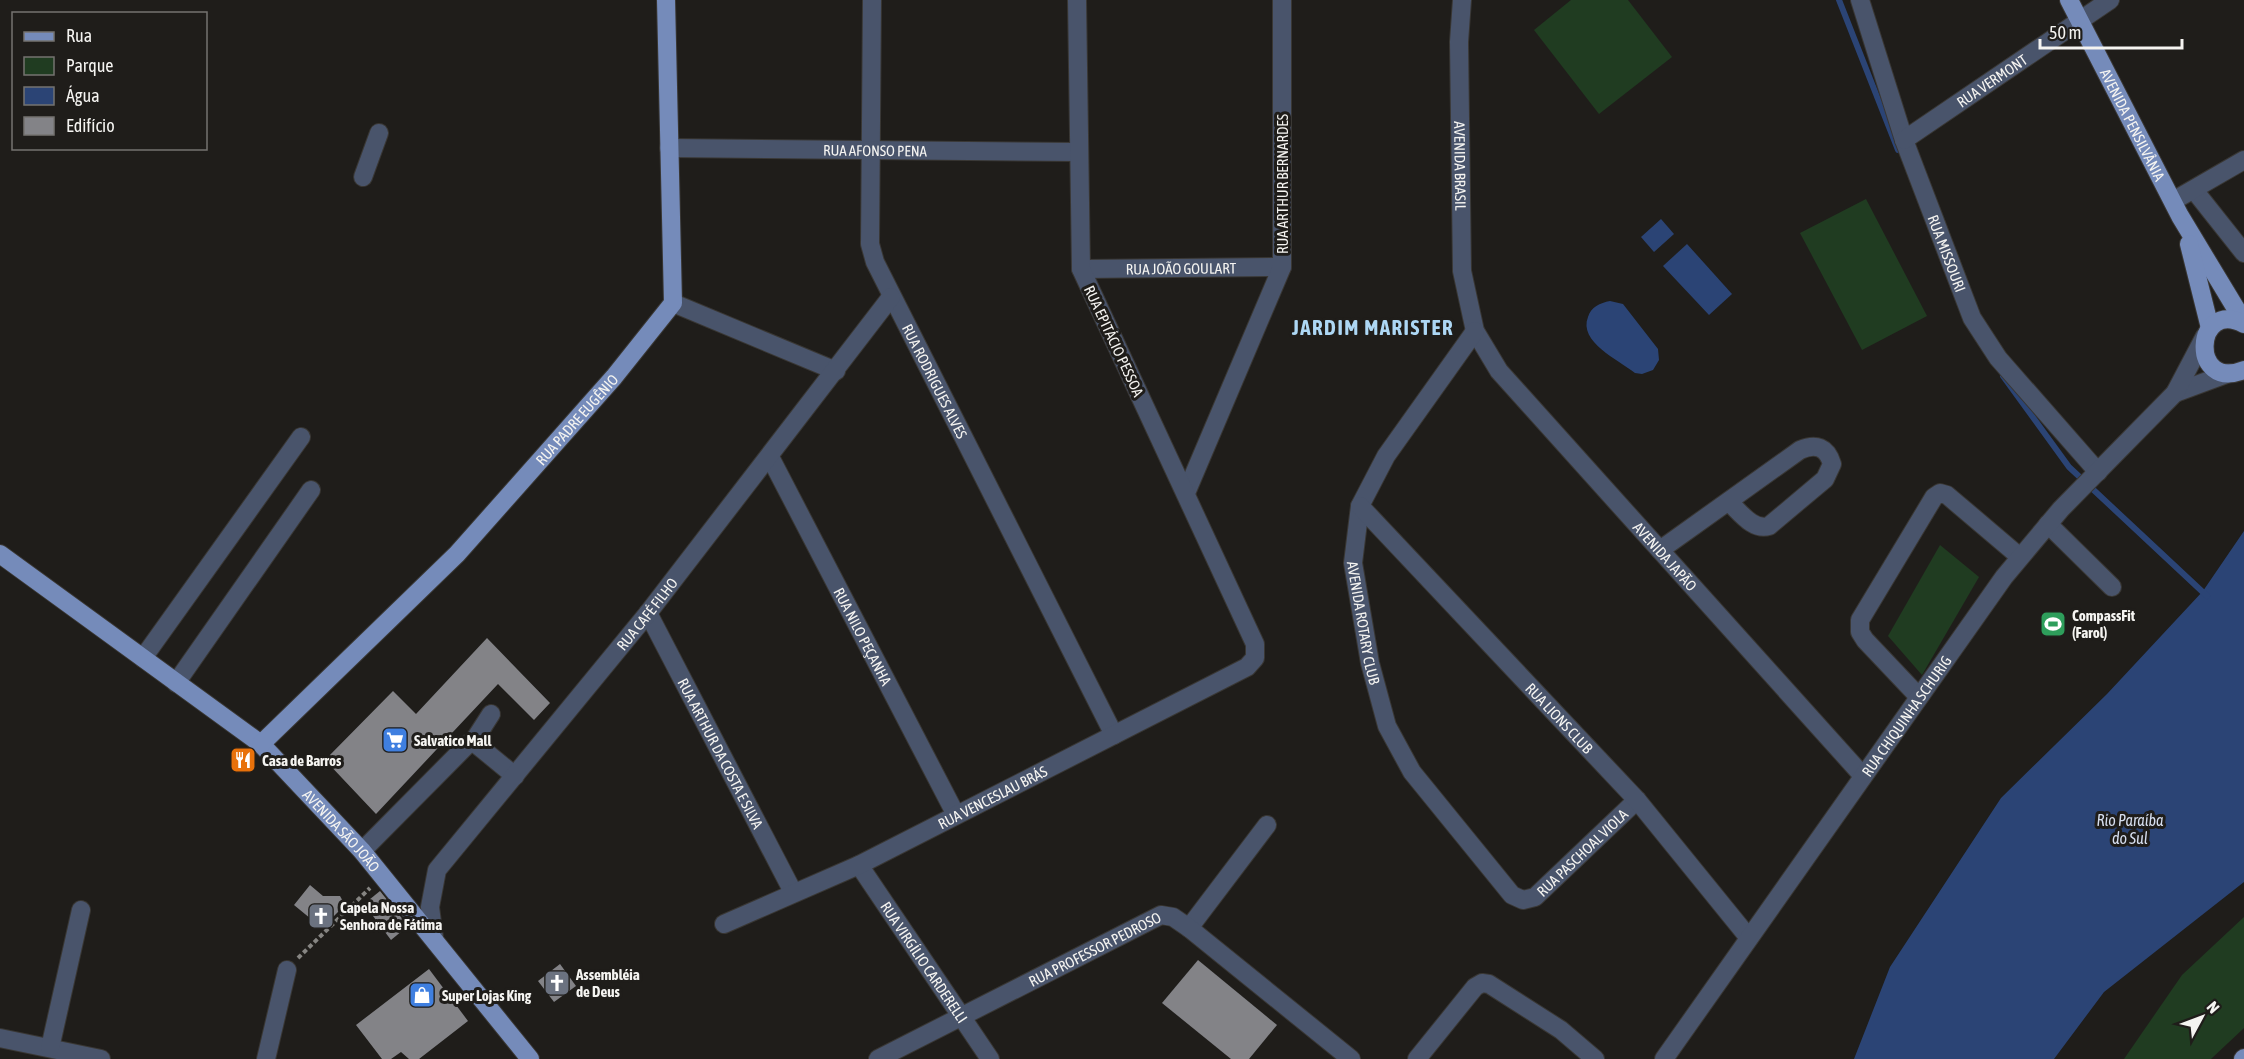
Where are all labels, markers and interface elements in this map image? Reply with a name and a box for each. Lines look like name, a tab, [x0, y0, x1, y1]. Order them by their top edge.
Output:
legend	[12, 12, 207, 150]
scale bar	[2040, 12, 2182, 50]
text: 50 m	[2049, 22, 2081, 43]
text: Rua	[66, 25, 92, 46]
street label: RUA VERMONT	[1953, 50, 2030, 110]
text: Parque	[66, 55, 114, 76]
street label: AVENIDA PENSILVÂNIA	[2097, 66, 2169, 184]
text: Água	[66, 85, 100, 106]
street label: RUA ARTHUR BERNARDES	[1274, 114, 1291, 254]
text: Edifício	[66, 115, 115, 136]
street label: AVENIDA BRASIL	[1452, 121, 1470, 211]
street label: RUA AFONSO PENA	[823, 141, 928, 159]
street label: RUA MISSOURI	[1925, 212, 1970, 294]
street label: RUA JOÃO GOULART	[1126, 259, 1237, 277]
street label: RUA EPITÁCIO PESSOA	[1081, 283, 1147, 400]
district label: JARDIM MARISTER	[1291, 315, 1454, 339]
street label: RUA RODRIGUES ALVES	[899, 321, 971, 441]
street label: RUA PADRE EUGÊNIO	[532, 370, 621, 468]
street label: AVENIDA JAPÃO	[1630, 518, 1701, 594]
street label: AVENIDA ROTARY CLUB	[1344, 560, 1384, 686]
street label: RUA CAFÉ FILHO	[613, 574, 681, 653]
street label: RUA NILO PEÇANHA	[831, 585, 896, 688]
place label: CompassFit (Farol)	[2072, 607, 2136, 641]
sports icon: CompassFit (Farol)	[2038, 609, 2068, 639]
street label: RUA CHIQUINHA SCHURIG	[1858, 652, 1954, 779]
street label: RUA ARTHUR DA COSTA E SILVA	[675, 675, 767, 832]
street label: RUA LIONS CLUB	[1523, 679, 1597, 756]
supermarket icon: Salvatico Mall	[380, 725, 410, 755]
place label: Salvatico Mall	[414, 732, 493, 749]
restaurant icon: Casa de Barros	[228, 745, 258, 775]
place label: Casa de Barros	[262, 752, 342, 769]
street label: RUA VENCESLAU BRÁS	[935, 762, 1050, 832]
street label: AVENIDA SÃO JOÃO	[300, 786, 384, 875]
street label: RUA PASCHOAL VIOLA	[1533, 805, 1631, 899]
water label: Rio Paraíba do Sul	[2097, 811, 2164, 847]
street label: RUA VIRGÍLIO CARDERELLI	[878, 898, 971, 1026]
place label: Capela Nossa Senhora de Fátima	[340, 899, 442, 933]
church icon: Capela Nossa Senhora de Fátima	[306, 901, 336, 931]
street label: RUA PROFESSOR PEDROSO	[1026, 908, 1164, 989]
place label: Assembléia de Deus	[575, 966, 640, 1000]
church icon: Assembléia de Deus	[542, 968, 572, 998]
shop icon: Super Lojas King	[407, 980, 437, 1010]
place label: Super Lojas King	[442, 987, 532, 1004]
north arrow	[2172, 987, 2232, 1047]
text: N	[2203, 998, 2223, 1017]

